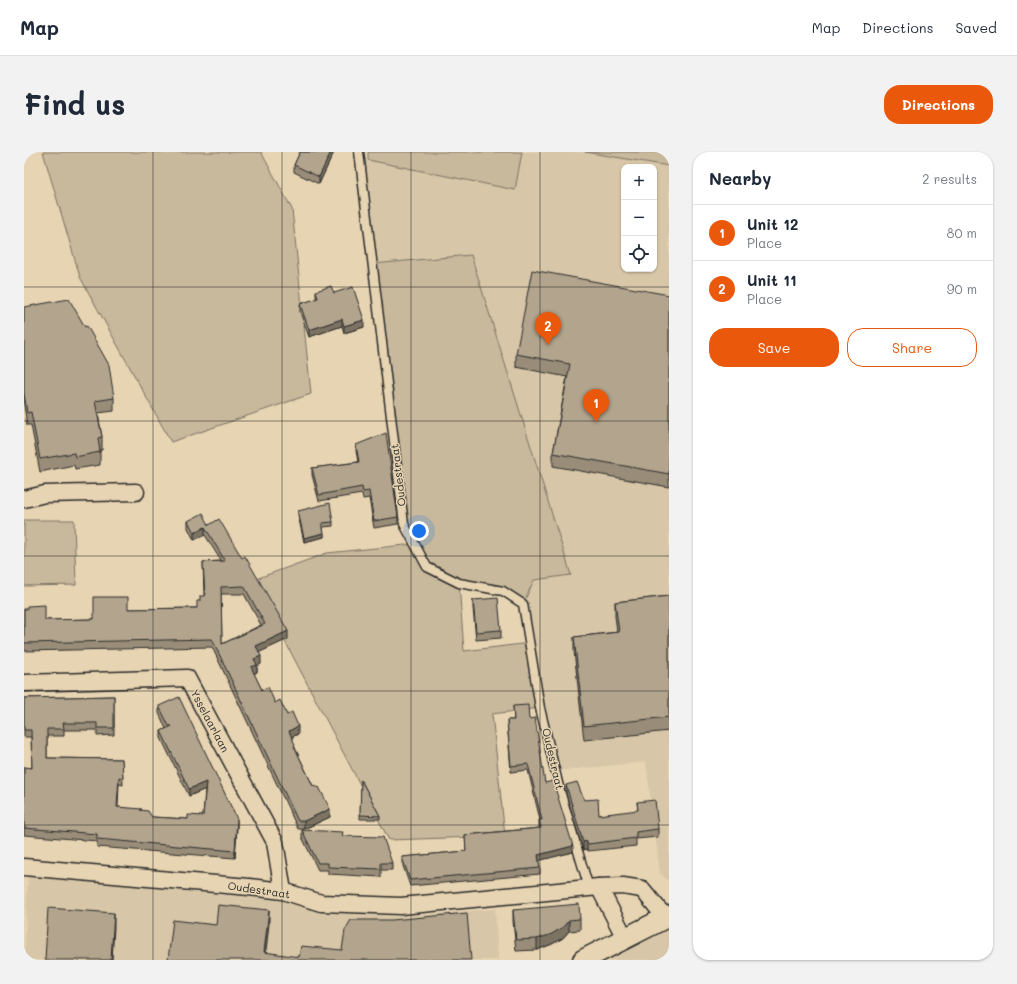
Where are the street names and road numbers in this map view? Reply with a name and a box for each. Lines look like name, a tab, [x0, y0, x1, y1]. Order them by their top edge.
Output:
street label: Oudestraat	[386, 443, 409, 507]
street label: Ysselaarlaan	[188, 687, 233, 755]
street label: Oudestraat	[539, 727, 568, 791]
street label: Oudestraat	[227, 878, 291, 901]

